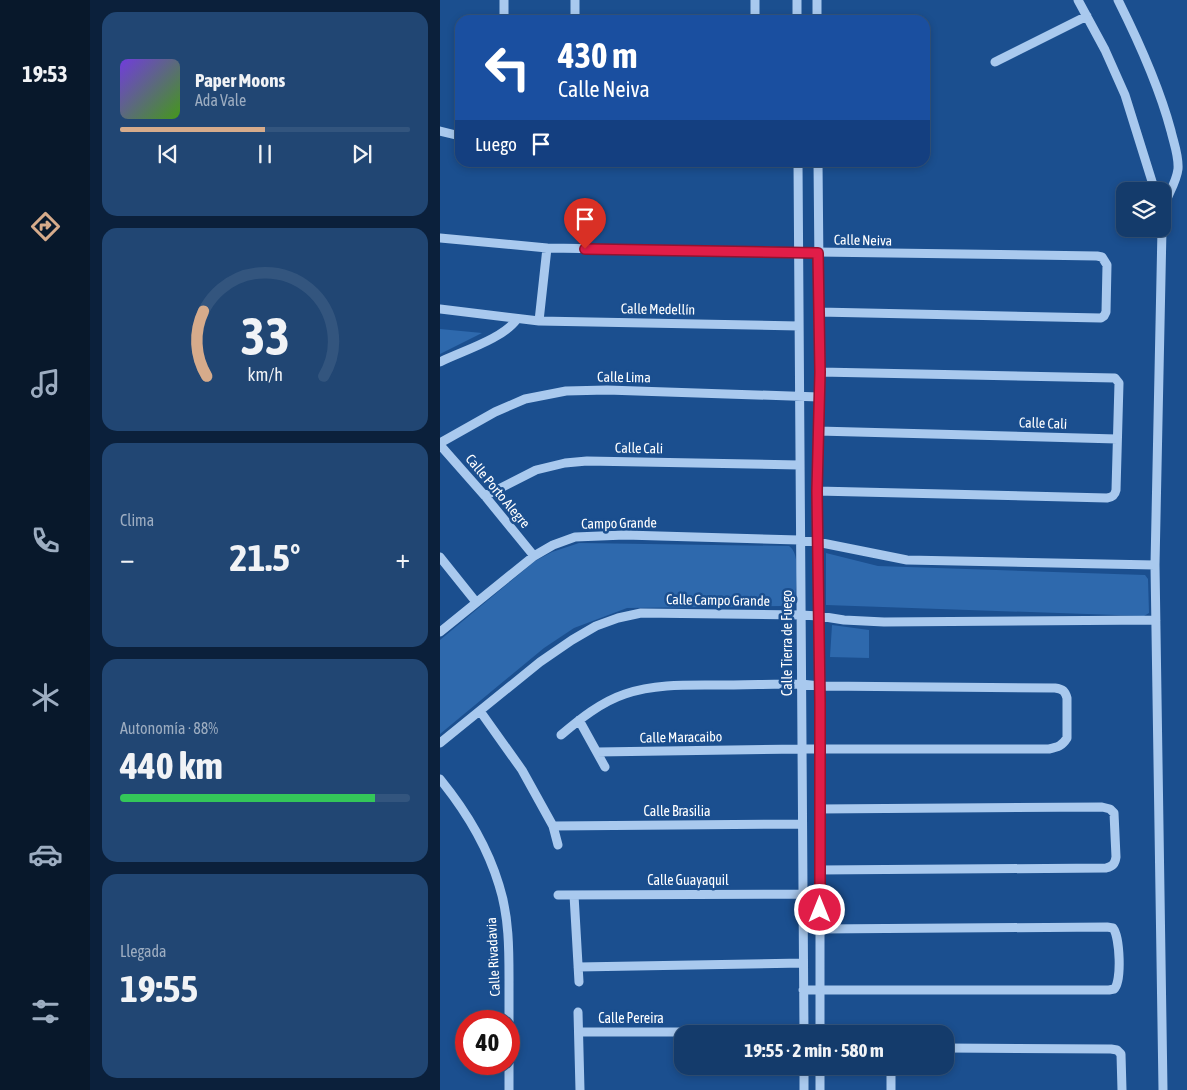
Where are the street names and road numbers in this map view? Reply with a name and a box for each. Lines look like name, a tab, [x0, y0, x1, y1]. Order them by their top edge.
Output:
street label: Calle Neiva	[834, 231, 892, 249]
street label: Calle Medellín	[621, 300, 695, 318]
street label: Calle Lima	[597, 369, 651, 385]
street label: Calle Cali	[1019, 414, 1067, 432]
street label: Calle Cali	[615, 440, 663, 456]
street label: Calle Porto Alegre	[463, 451, 533, 531]
street label: Campo Grande	[581, 514, 657, 532]
street label: Calle Tierra de Fuego	[779, 590, 795, 696]
street label: Calle Campo Grande	[666, 591, 770, 609]
street label: Calle Maracaibo	[639, 728, 723, 746]
street label: Calle Brasilia	[644, 803, 710, 819]
street label: Calle Guayaquil	[647, 872, 729, 888]
street label: Calle Rivadavia	[483, 917, 503, 997]
street label: Calle Pereira	[598, 1010, 664, 1026]

